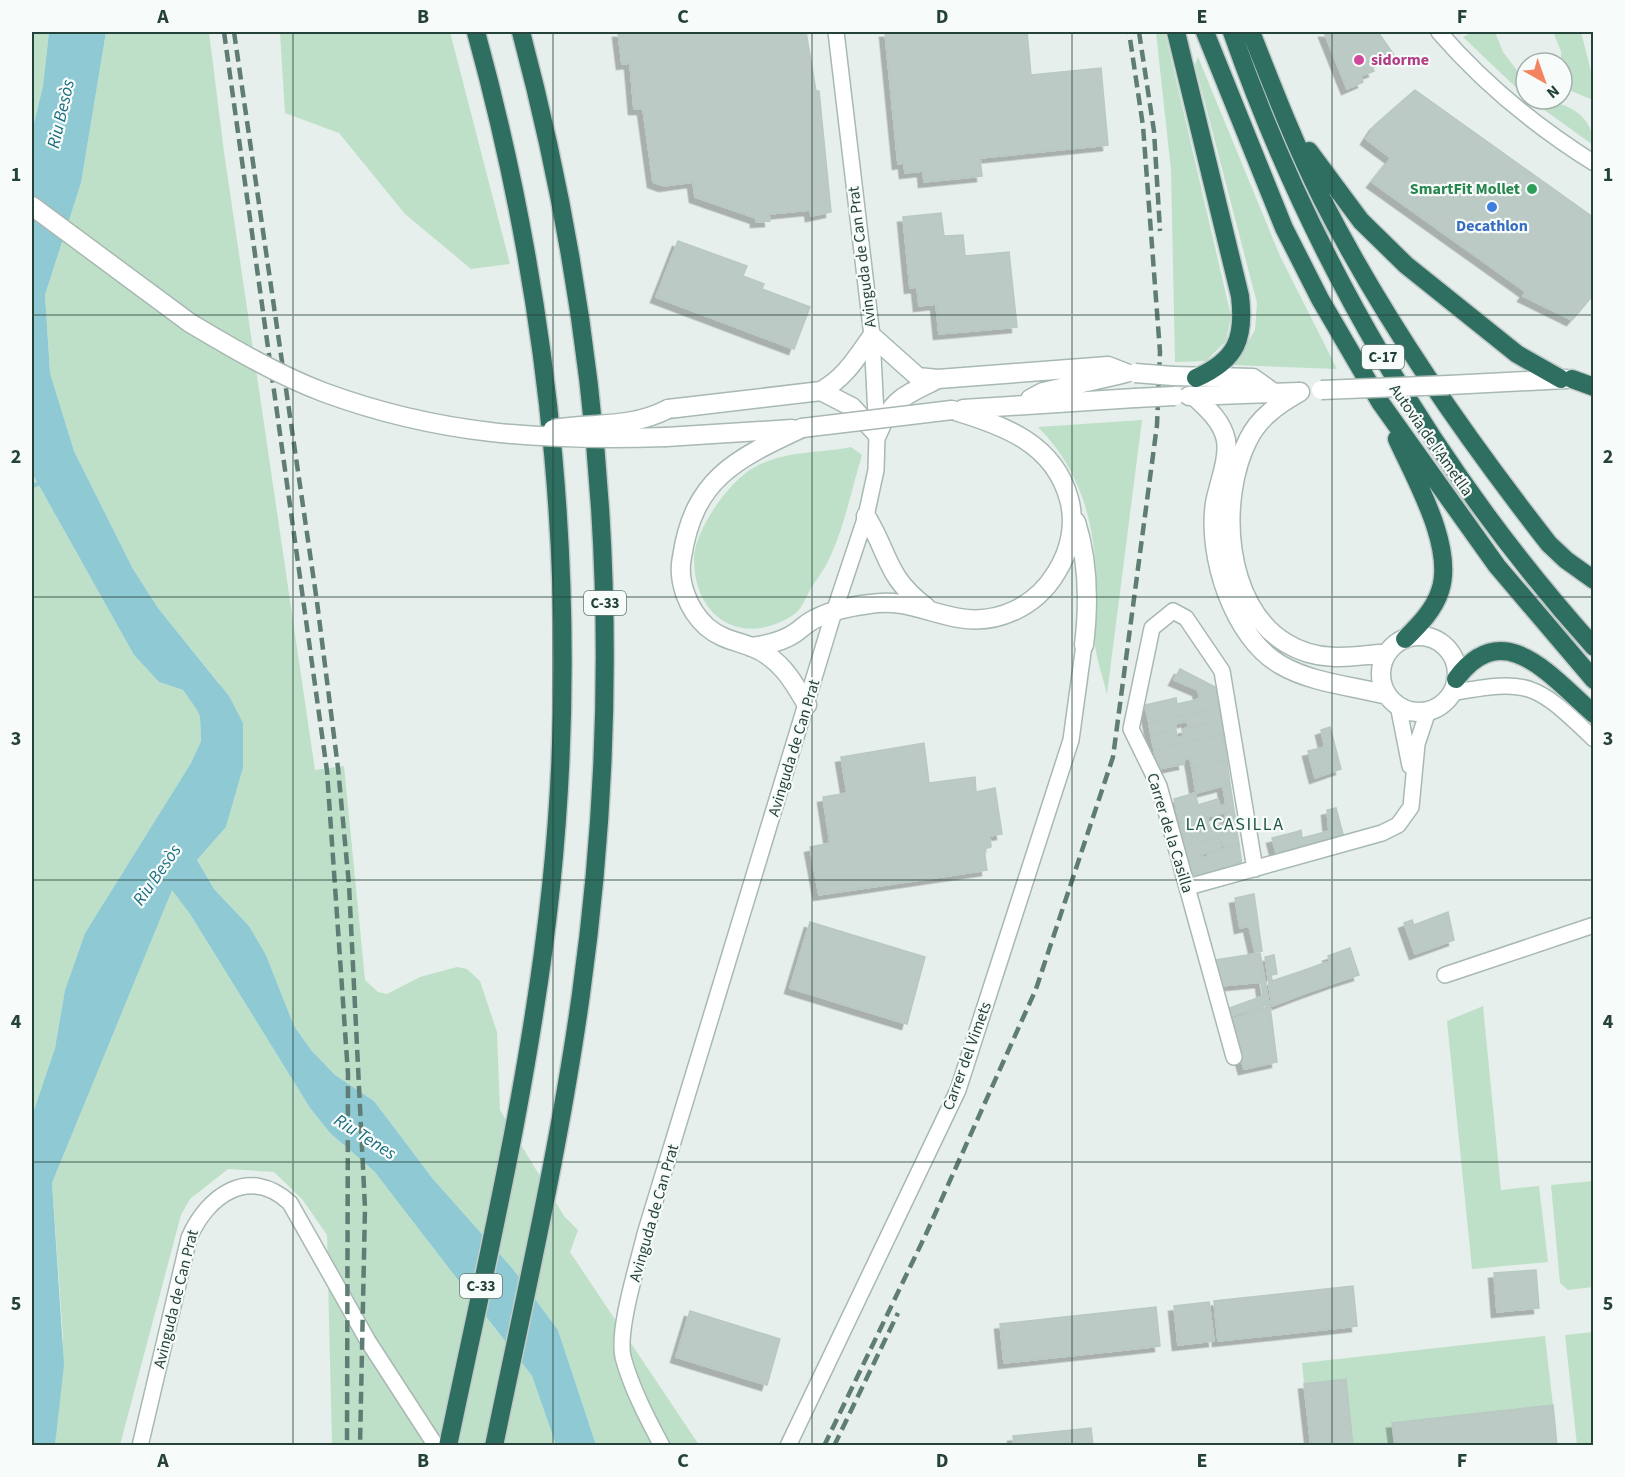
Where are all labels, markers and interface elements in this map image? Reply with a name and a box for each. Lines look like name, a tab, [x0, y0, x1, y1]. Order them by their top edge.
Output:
text: A	[156, 3, 169, 31]
text: B	[417, 3, 429, 31]
text: C	[677, 3, 689, 31]
text: D	[936, 3, 948, 31]
text: E	[1197, 3, 1207, 31]
text: F	[1457, 3, 1467, 31]
place label: sidorme	[1371, 49, 1429, 71]
north arrow	[1514, 51, 1574, 111]
marker: sidorme	[1352, 53, 1366, 67]
water label: Riu Besòs	[41, 77, 81, 151]
text: N	[1542, 80, 1564, 104]
text: 1	[11, 161, 21, 189]
text: 1	[1603, 161, 1613, 189]
place label: SmartFit Mollet	[1410, 178, 1520, 200]
marker: SmartFit Mollet	[1525, 182, 1539, 196]
street label: Avinguda de Can Prat	[842, 184, 882, 329]
marker: Decathlon	[1485, 200, 1499, 214]
place label: Decathlon	[1456, 215, 1528, 237]
road number: C-17	[1362, 345, 1404, 369]
street label: Autovia de l'Ametlla	[1384, 379, 1478, 501]
text: 2	[11, 443, 21, 471]
text: 2	[1603, 443, 1613, 471]
road number: C-33	[584, 591, 626, 615]
street label: Avinguda de Can Prat	[763, 676, 825, 819]
text: 3	[11, 725, 21, 753]
text: 3	[1603, 725, 1613, 753]
street label: Carrer de la Casilla	[1141, 770, 1199, 896]
district label: LA CASILLA	[1186, 812, 1284, 837]
water label: Riu Besòs	[127, 839, 187, 911]
street label: Carrer del Vimets	[937, 998, 997, 1113]
text: 4	[11, 1008, 22, 1036]
text: 4	[1603, 1008, 1614, 1036]
water label: Riu Tenes	[329, 1108, 401, 1166]
street label: Avinguda de Can Prat	[624, 1141, 684, 1284]
street label: Avinguda de Can Prat	[148, 1227, 204, 1371]
road number: C-33	[460, 1274, 502, 1298]
text: 5	[11, 1290, 21, 1318]
text: 5	[1603, 1290, 1613, 1318]
text: A	[156, 1447, 169, 1475]
text: B	[417, 1447, 429, 1475]
text: C	[677, 1447, 689, 1475]
text: D	[936, 1447, 948, 1475]
text: E	[1197, 1447, 1207, 1475]
text: F	[1457, 1447, 1467, 1475]

